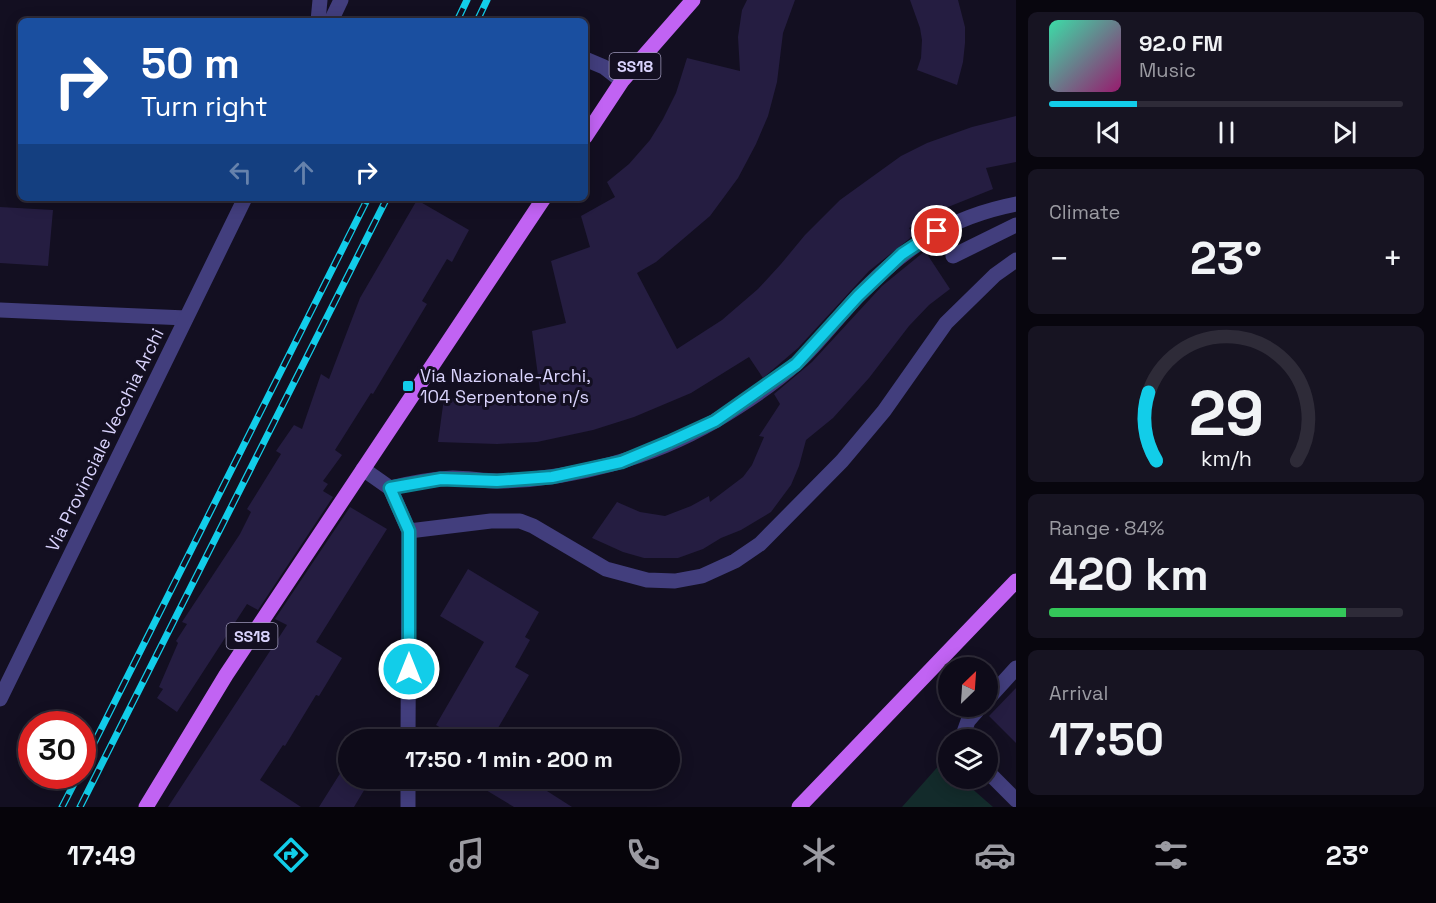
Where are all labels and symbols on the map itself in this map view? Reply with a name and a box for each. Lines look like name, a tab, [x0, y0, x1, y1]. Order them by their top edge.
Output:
road number: SS18	[610, 53, 660, 79]
pin	[911, 205, 962, 256]
street label: Via Provinciale Vecchia Archi	[40, 324, 169, 555]
place label: Via Nazionale-Archi, 104 Serpentone n/s	[420, 364, 591, 408]
marker: Via Nazionale-Archi, 104 Serpentone n/s	[401, 379, 415, 393]
road number: SS18	[226, 623, 278, 649]
position arrow	[377, 637, 441, 701]
north arrow	[938, 657, 998, 717]
speed limit sign: 30	[18, 711, 96, 789]

